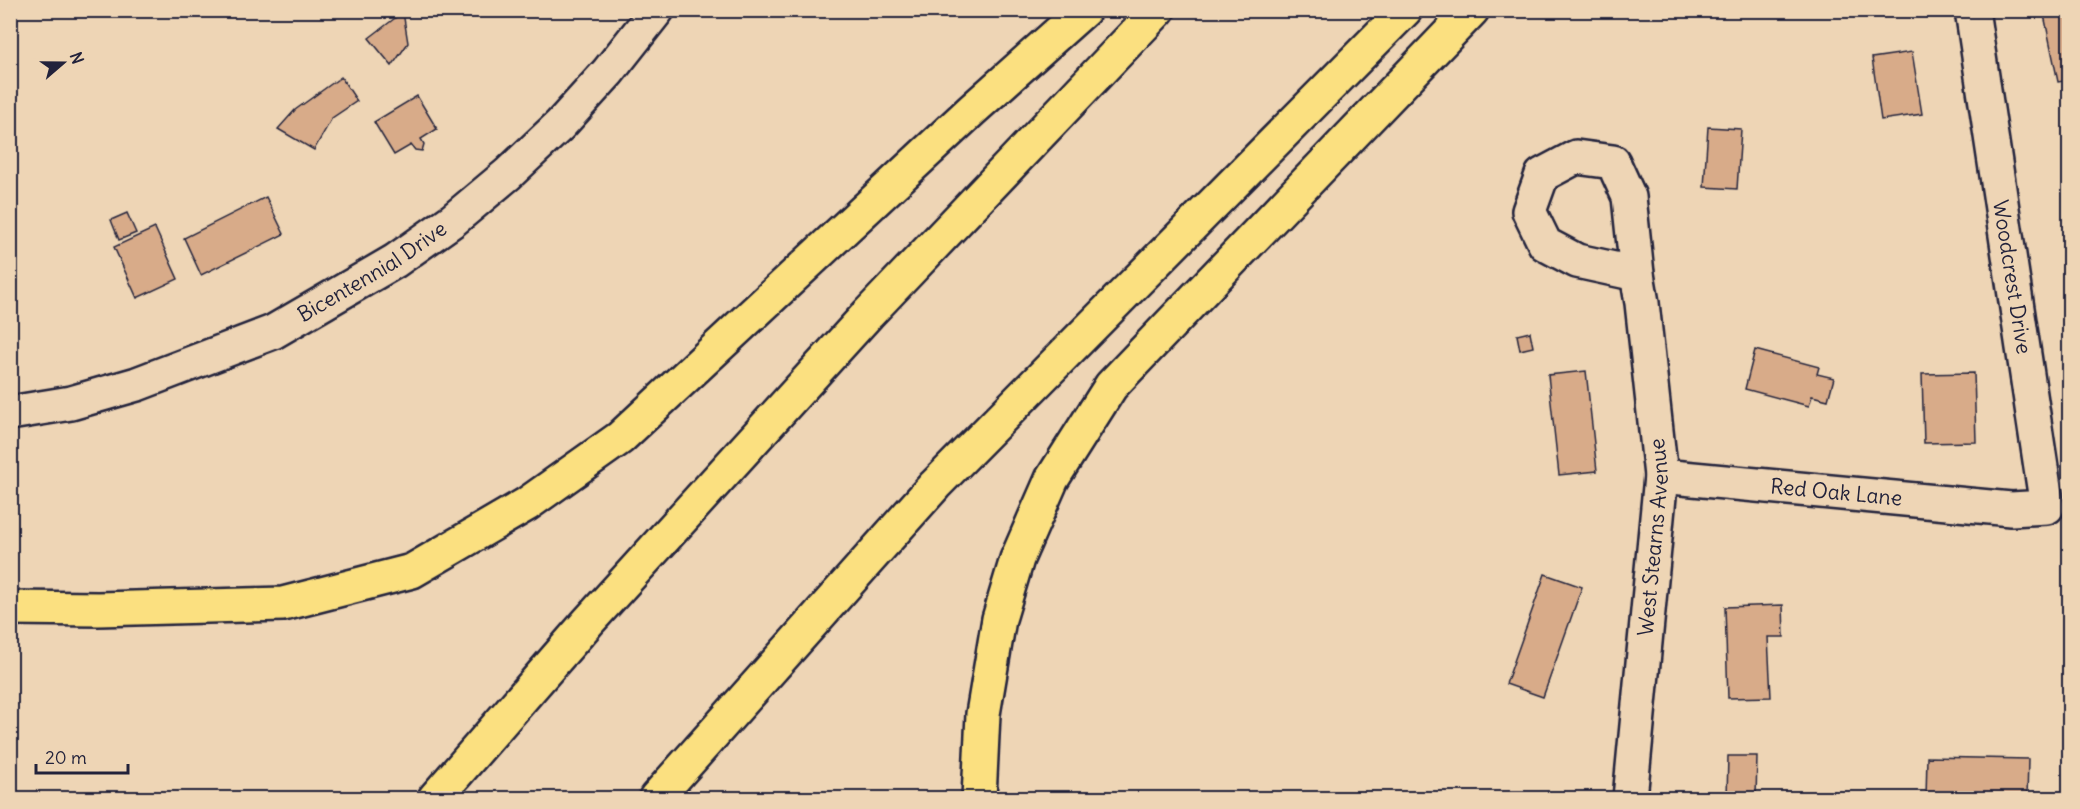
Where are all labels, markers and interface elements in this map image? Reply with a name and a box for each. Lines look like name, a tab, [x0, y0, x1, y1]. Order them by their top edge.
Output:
north arrow	[33, 33, 93, 93]
text: N	[66, 49, 88, 66]
street label: Woodcrest Drive	[1987, 198, 2038, 356]
street label: Bicentennial Drive	[292, 215, 452, 328]
street label: West Stearns Avenue	[1632, 437, 1674, 637]
street label: Red Oak Lane	[1769, 472, 1903, 512]
scale bar	[36, 737, 128, 775]
text: 20 m	[45, 746, 87, 769]

